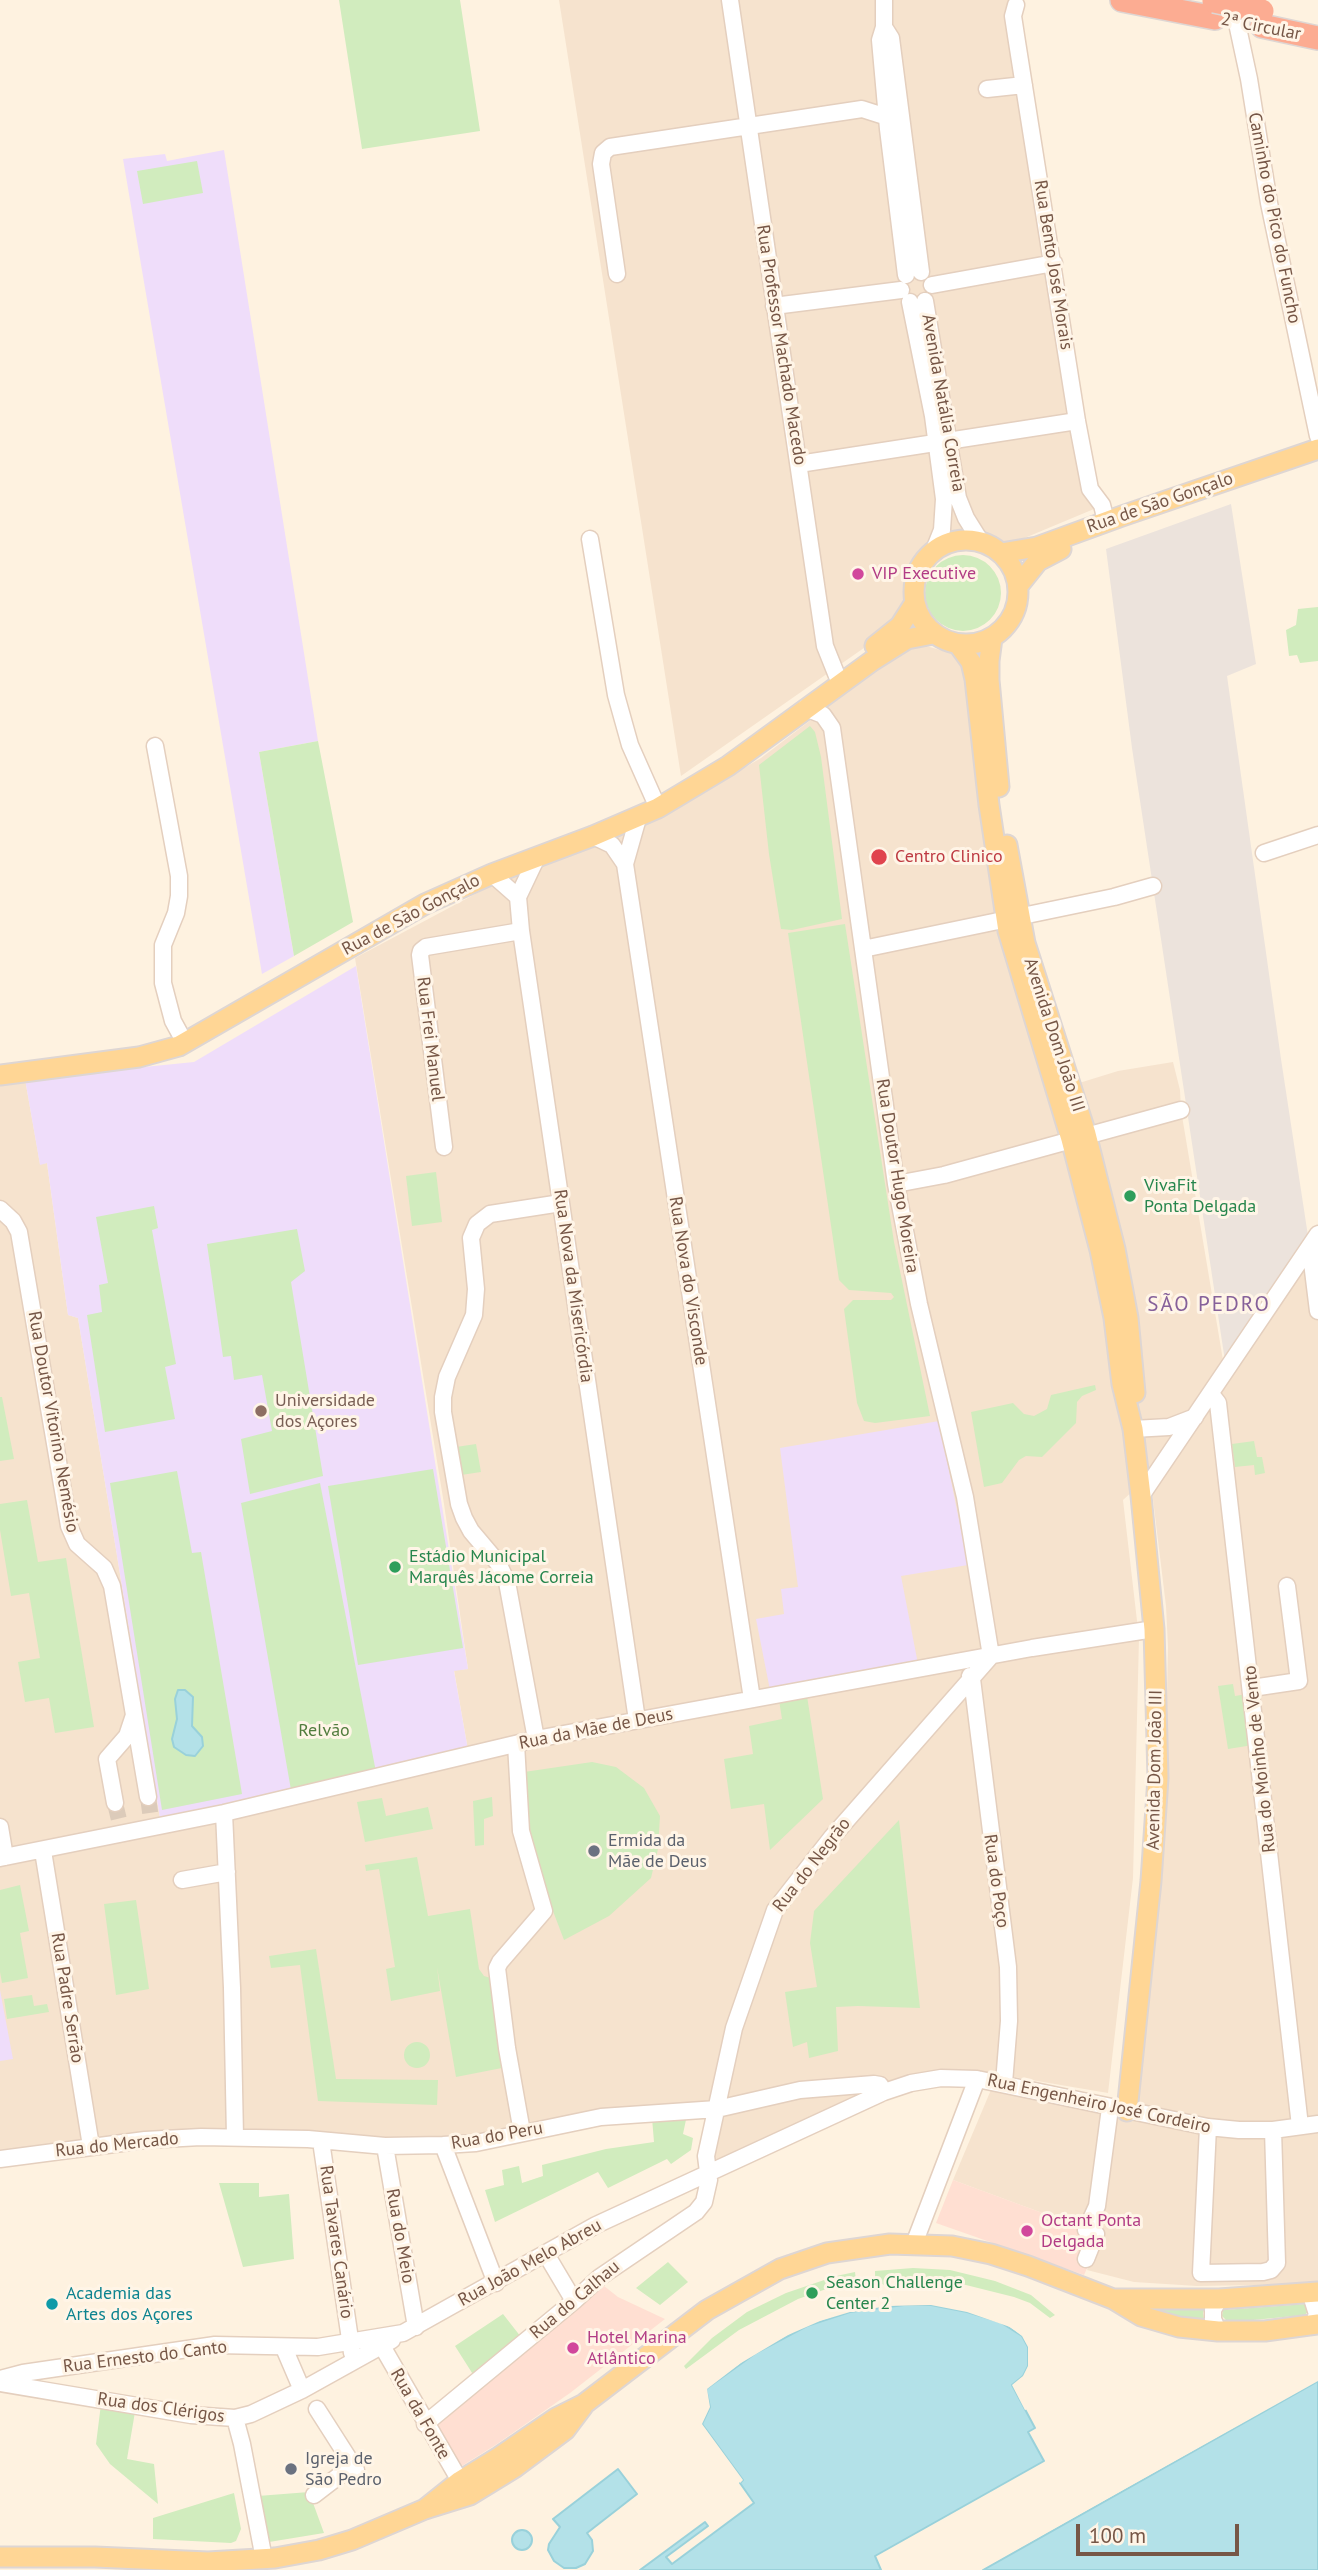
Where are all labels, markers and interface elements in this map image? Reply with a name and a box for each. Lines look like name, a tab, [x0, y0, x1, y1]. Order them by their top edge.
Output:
street label: 2ª Circular	[1219, 9, 1303, 45]
street label: Caminho do Pico do Funcho	[1243, 111, 1305, 325]
street label: Rua Bento José Morais	[1029, 179, 1077, 351]
street label: Rua Professor Machado Macedo	[751, 223, 811, 467]
street label: Avenida Natália Correia	[917, 313, 969, 493]
street label: Rua de São Gonçalo	[1084, 468, 1236, 538]
place label: VIP Executive	[872, 563, 976, 585]
marker: VIP Executive	[850, 566, 866, 582]
place label: Centro Clinico	[895, 846, 1003, 868]
marker: Centro Clinico	[869, 847, 889, 867]
street label: Rua de São Gonçalo	[338, 870, 484, 960]
street label: Avenida Dom João III	[1019, 955, 1089, 1115]
street label: Rua Frei Manuel	[412, 976, 448, 1102]
street label: Rua Doutor Hugo Moreira	[871, 1077, 923, 1275]
place label: VivaFit Ponta Delgada	[1144, 1175, 1256, 1218]
street label: Rua Nova da Misericórdia	[549, 1188, 597, 1384]
marker: VivaFit Ponta Delgada	[1122, 1188, 1138, 1204]
street label: Rua Nova do Visconde	[664, 1195, 712, 1367]
district label: SÃO PEDRO	[1148, 1292, 1270, 1318]
street label: Rua Doutor Vitorino Nemésio	[23, 1310, 83, 1534]
place label: Universidade dos Açores	[275, 1390, 375, 1432]
marker: Universidade dos Açores	[253, 1403, 269, 1419]
place label: Estádio Municipal Marquês Jácome Correia	[409, 1546, 594, 1588]
marker: Estádio Municipal Marquês Jácome Correia	[387, 1559, 403, 1575]
street label: Rua do Moinho de Vento	[1239, 1664, 1281, 1854]
street label: Avenida Dom João III	[1143, 1690, 1167, 1850]
street label: Rua da Mãe de Deus	[517, 1703, 675, 1755]
park label: Relvão	[298, 1720, 350, 1742]
street label: Rua do Negrão	[769, 1814, 855, 1916]
place label: Ermida da Mãe de Deus	[608, 1830, 707, 1872]
street label: Rua do Poço	[979, 1833, 1013, 1929]
marker: Ermida da Mãe de Deus	[586, 1843, 602, 1859]
street label: Rua Padre Serrão	[46, 1931, 88, 2065]
street label: Rua Engenheiro José Cordeiro	[985, 2070, 1213, 2138]
street label: Rua do Peru	[450, 2117, 544, 2155]
street label: Rua do Mercado	[54, 2128, 180, 2162]
street label: Rua Tavares Canário	[315, 2164, 357, 2320]
street label: Rua do Meio	[381, 2187, 419, 2285]
place label: Octant Ponta Delgada	[1041, 2210, 1141, 2252]
street label: Rua João Melo Abreu	[455, 2215, 605, 2311]
marker: Octant Ponta Delgada	[1019, 2223, 1035, 2239]
street label: Rua do Calhau	[526, 2256, 624, 2344]
place label: Season Challenge Center 2	[826, 2272, 963, 2314]
place label: Academia das Artes dos Açores	[66, 2283, 193, 2326]
marker: Season Challenge Center 2	[804, 2285, 820, 2301]
marker: Academia das Artes dos Açores	[44, 2296, 60, 2312]
place label: Hotel Marina Atlântico	[587, 2327, 687, 2370]
street label: Rua Ernesto do Canto	[62, 2336, 228, 2378]
marker: Hotel Marina Atlântico	[565, 2340, 581, 2356]
street label: Rua da Fonte	[385, 2365, 455, 2463]
street label: Rua dos Clérigos	[96, 2388, 226, 2428]
place label: Igreja de São Pedro	[305, 2448, 382, 2490]
marker: Igreja de São Pedro	[283, 2461, 299, 2477]
scale bar	[1080, 2510, 1243, 2554]
text: 100 m	[1089, 2522, 1146, 2549]

